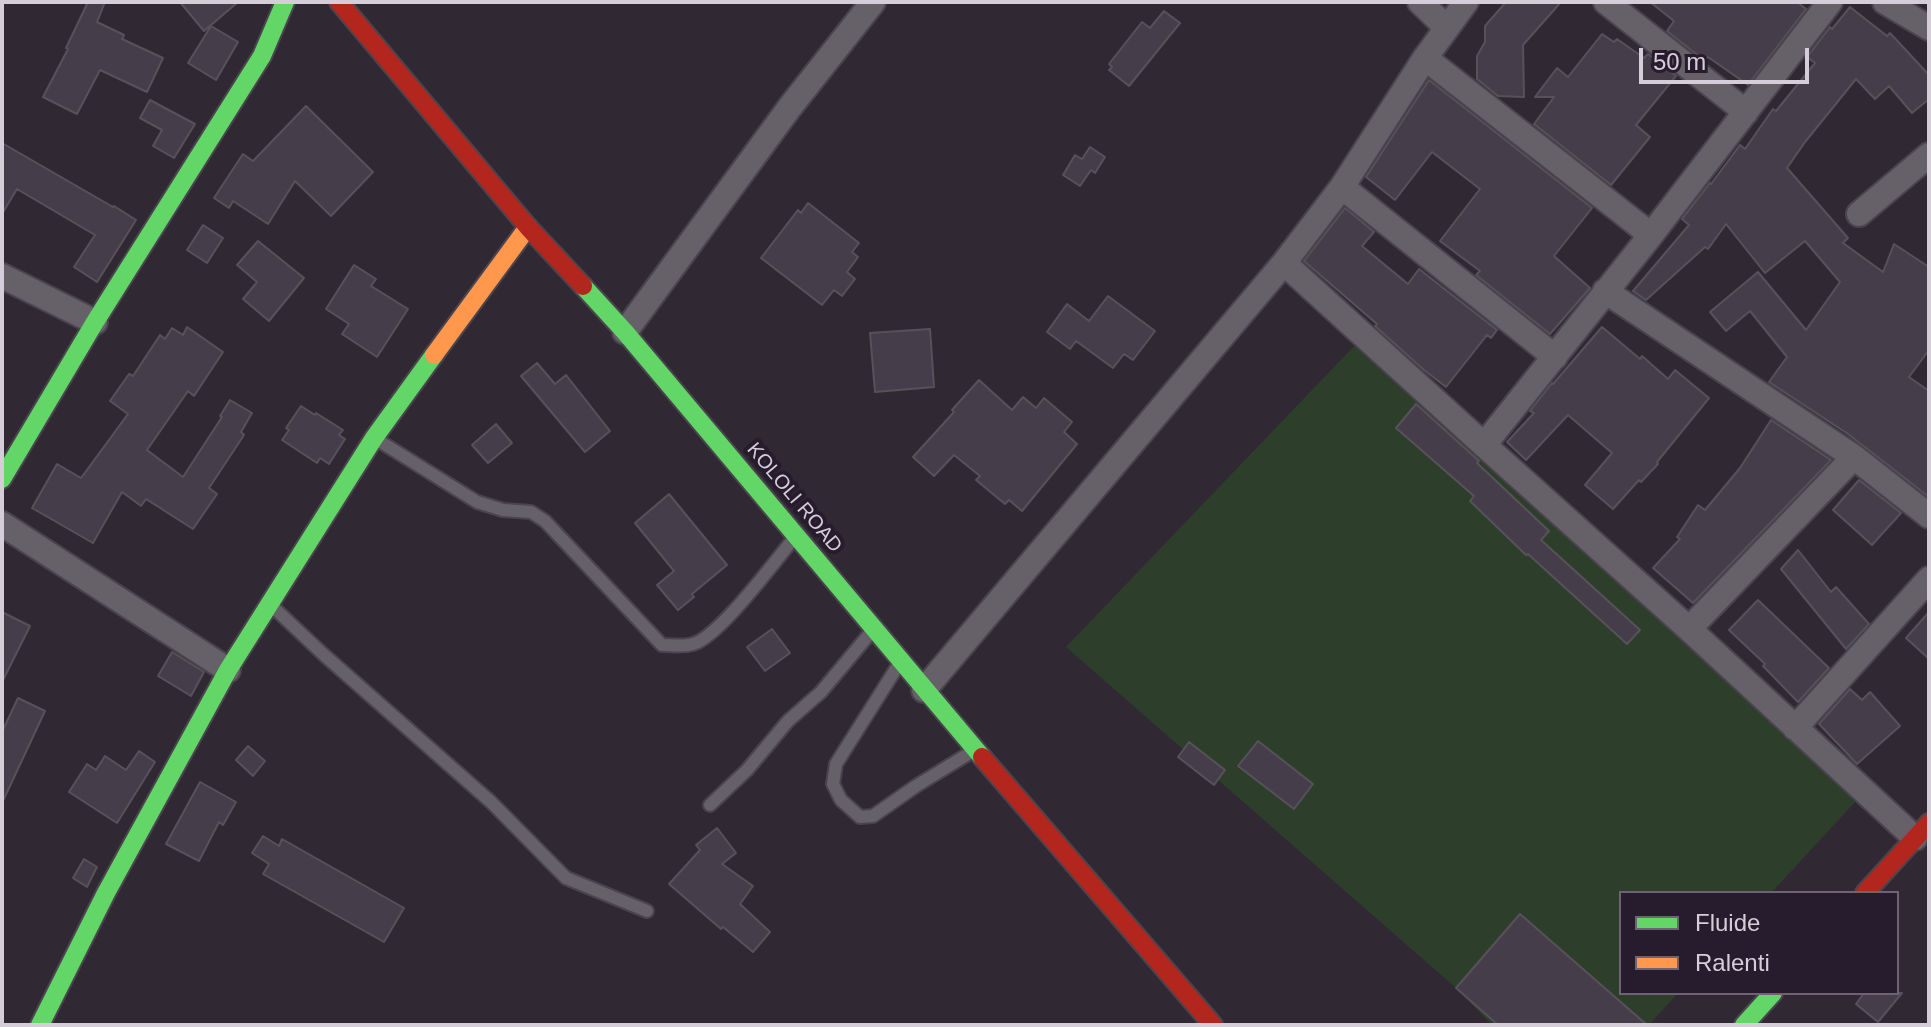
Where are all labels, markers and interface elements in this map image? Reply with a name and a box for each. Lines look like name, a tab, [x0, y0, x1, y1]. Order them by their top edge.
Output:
scale bar	[1643, 32, 1813, 82]
text: 50 m	[1653, 48, 1706, 75]
street label: KOLOLI ROAD	[741, 438, 847, 558]
legend	[1619, 891, 1899, 995]
text: Fluide	[1695, 909, 1760, 936]
text: Ralenti	[1695, 949, 1770, 976]

